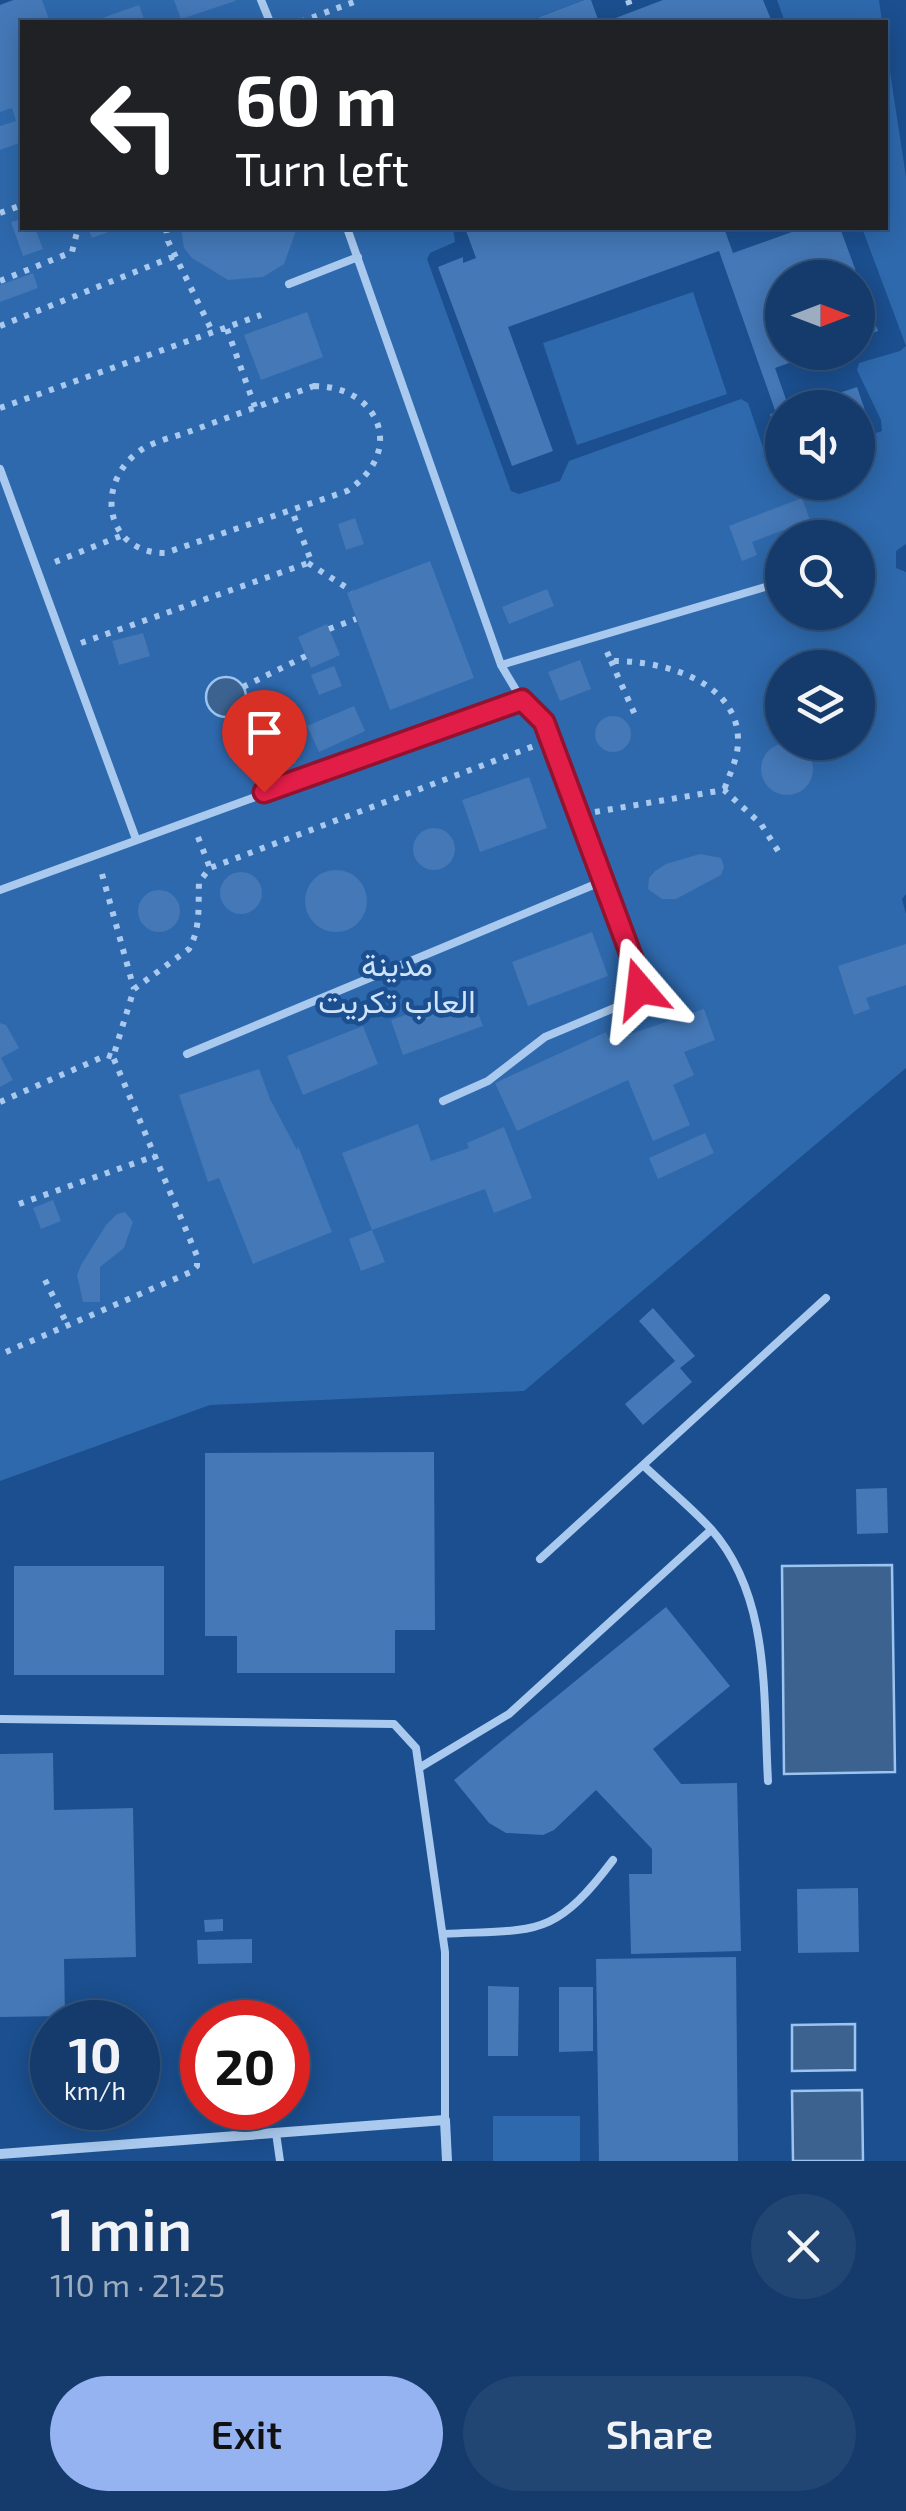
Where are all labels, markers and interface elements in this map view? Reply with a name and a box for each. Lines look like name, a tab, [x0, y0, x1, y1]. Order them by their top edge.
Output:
text: 60 m	[235, 56, 397, 140]
icon: left	[70, 60, 200, 190]
text: Turn left	[235, 141, 409, 195]
north arrow	[765, 260, 875, 370]
map controls	[765, 260, 875, 760]
button: sound	[765, 390, 875, 500]
button: search	[765, 520, 875, 630]
button: layers	[765, 650, 875, 760]
pin	[222, 690, 307, 793]
icon: arrive	[237, 705, 292, 760]
position arrow	[588, 937, 692, 1041]
park label: مدينة العاب تكريت	[318, 944, 476, 1022]
speed limit sign: 20	[180, 2000, 310, 2130]
text: 10	[68, 2023, 122, 2083]
text: km/h	[64, 2075, 126, 2105]
text: 1 min	[50, 2191, 192, 2263]
button: close	[751, 2194, 856, 2299]
text: 110 m · 21:25	[50, 2265, 225, 2303]
button: Exit	[50, 2376, 443, 2491]
button: Share	[463, 2376, 856, 2491]

